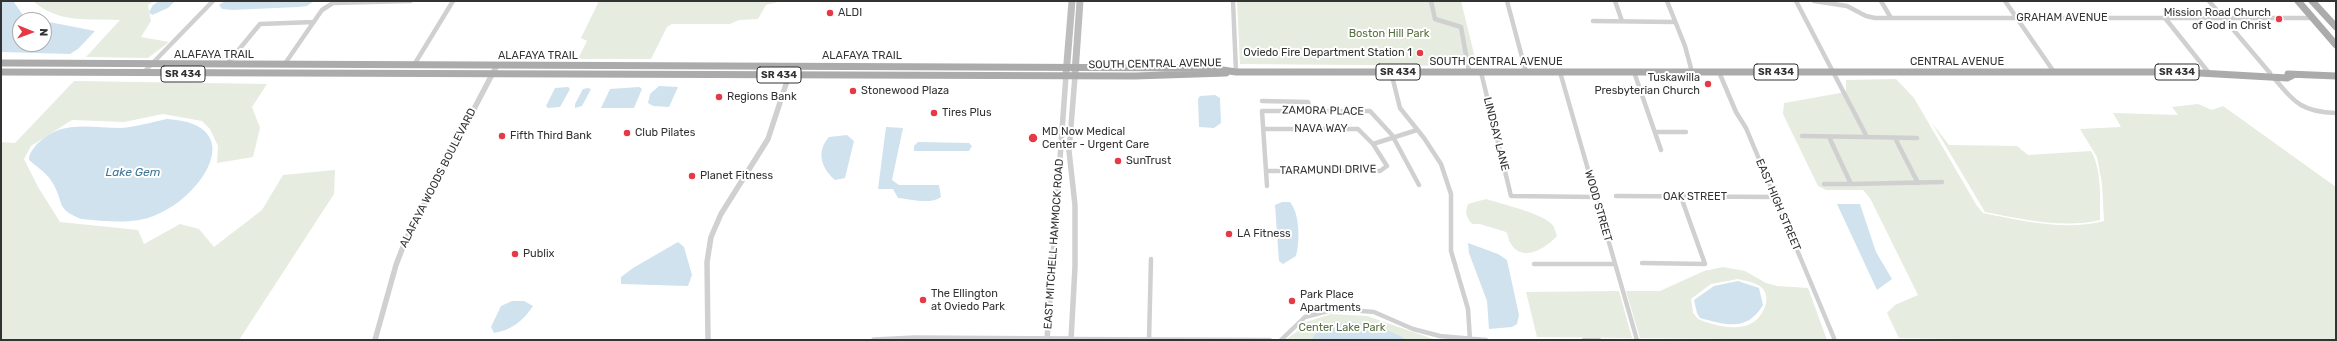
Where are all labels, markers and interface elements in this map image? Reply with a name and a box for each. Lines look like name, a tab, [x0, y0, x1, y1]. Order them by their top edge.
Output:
place label: ALDI	[838, 6, 862, 20]
place label: Mission Road Church of God in Christ	[2164, 6, 2271, 32]
marker: ALDI	[825, 8, 835, 18]
street label: GRAHAM AVENUE	[2016, 11, 2108, 25]
north arrow	[12, 12, 52, 52]
marker: Mission Road Church of God in Christ	[2274, 14, 2284, 24]
park label: Boston Hill Park	[1349, 27, 1429, 41]
text: N	[37, 28, 50, 36]
place label: Oviedo Fire Department Station 1	[1243, 46, 1412, 60]
street label: ALAFAYA TRAIL	[174, 48, 254, 62]
marker: Oviedo Fire Department Station 1	[1415, 48, 1425, 58]
street label: ALAFAYA TRAIL	[498, 49, 578, 63]
street label: ALAFAYA TRAIL	[822, 49, 902, 63]
street label: SOUTH CENTRAL AVENUE	[1429, 55, 1563, 69]
street label: CENTRAL AVENUE	[1910, 55, 2004, 69]
street label: SOUTH CENTRAL AVENUE	[1088, 56, 1222, 72]
road number: SR 434	[1376, 64, 1420, 80]
road number: SR 434	[1754, 64, 1798, 80]
road number: SR 434	[2155, 64, 2199, 80]
road number: SR 434	[161, 66, 205, 82]
road number: SR 434	[757, 67, 801, 83]
place label: Tuskawilla Presbyterian Church	[1594, 71, 1700, 97]
marker: Tuskawilla Presbyterian Church	[1703, 79, 1713, 89]
place label: Stonewood Plaza	[861, 84, 949, 98]
marker: Stonewood Plaza	[848, 86, 858, 96]
place label: Regions Bank	[727, 90, 797, 104]
marker: Regions Bank	[714, 92, 724, 102]
street label: LINDSAY LANE	[1480, 96, 1512, 172]
street label: ZAMORA PLACE	[1282, 104, 1364, 118]
street label: ALAFAYA WOODS BOULEVARD	[397, 106, 479, 250]
place label: Tires Plus	[942, 106, 992, 120]
marker: Tires Plus	[929, 108, 939, 118]
street label: NAVA WAY	[1294, 122, 1348, 136]
place label: MD Now Medical Center - Urgent Care	[1042, 125, 1149, 151]
place label: Club Pilates	[635, 126, 695, 140]
marker: Club Pilates	[622, 128, 632, 138]
place label: Fifth Third Bank	[510, 129, 592, 143]
marker: Fifth Third Bank	[497, 131, 507, 141]
marker: MD Now Medical Center - Urgent Care	[1027, 132, 1039, 144]
place label: SunTrust	[1126, 154, 1171, 168]
marker: SunTrust	[1113, 156, 1123, 166]
street label: EAST HIGH STREET	[1753, 157, 1803, 253]
street label: EAST MITCHELL HAMMOCK ROAD	[1041, 158, 1067, 330]
street label: TARAMUNDI DRIVE	[1280, 163, 1376, 177]
water label: Lake Gem	[106, 166, 160, 180]
place label: Planet Fitness	[700, 169, 773, 183]
street label: WOOD STREET	[1581, 169, 1615, 243]
marker: Planet Fitness	[687, 171, 697, 181]
street label: OAK STREET	[1663, 190, 1727, 204]
place label: LA Fitness	[1237, 227, 1291, 241]
marker: LA Fitness	[1224, 229, 1234, 239]
place label: Publix	[523, 247, 554, 261]
marker: Publix	[510, 249, 520, 259]
place label: The Ellington at Oviedo Park	[931, 287, 1005, 313]
place label: Park Place Apartments	[1300, 288, 1361, 314]
marker: The Ellington at Oviedo Park	[918, 295, 928, 305]
marker: Park Place Apartments	[1287, 296, 1297, 306]
park label: Center Lake Park	[1299, 321, 1385, 335]

